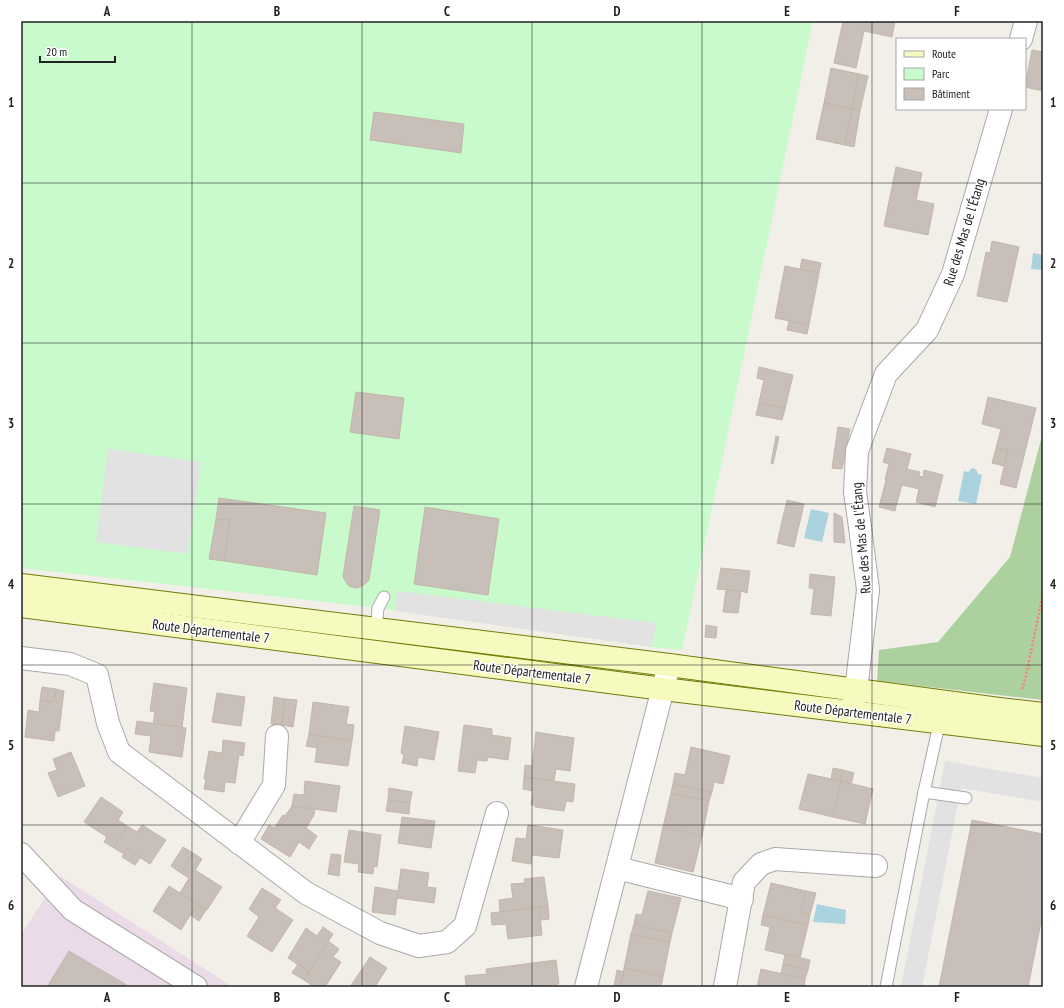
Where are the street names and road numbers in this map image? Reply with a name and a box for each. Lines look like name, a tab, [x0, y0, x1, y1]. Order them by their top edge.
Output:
street label: Rue des Mas de l'Étang	[939, 176, 989, 288]
street label: Rue des Mas de l'Étang	[847, 482, 875, 594]
street label: Route Départementale 7	[151, 615, 271, 647]
street label: Route Départementale 7	[472, 656, 592, 688]
street label: Route Départementale 7	[793, 696, 913, 728]

